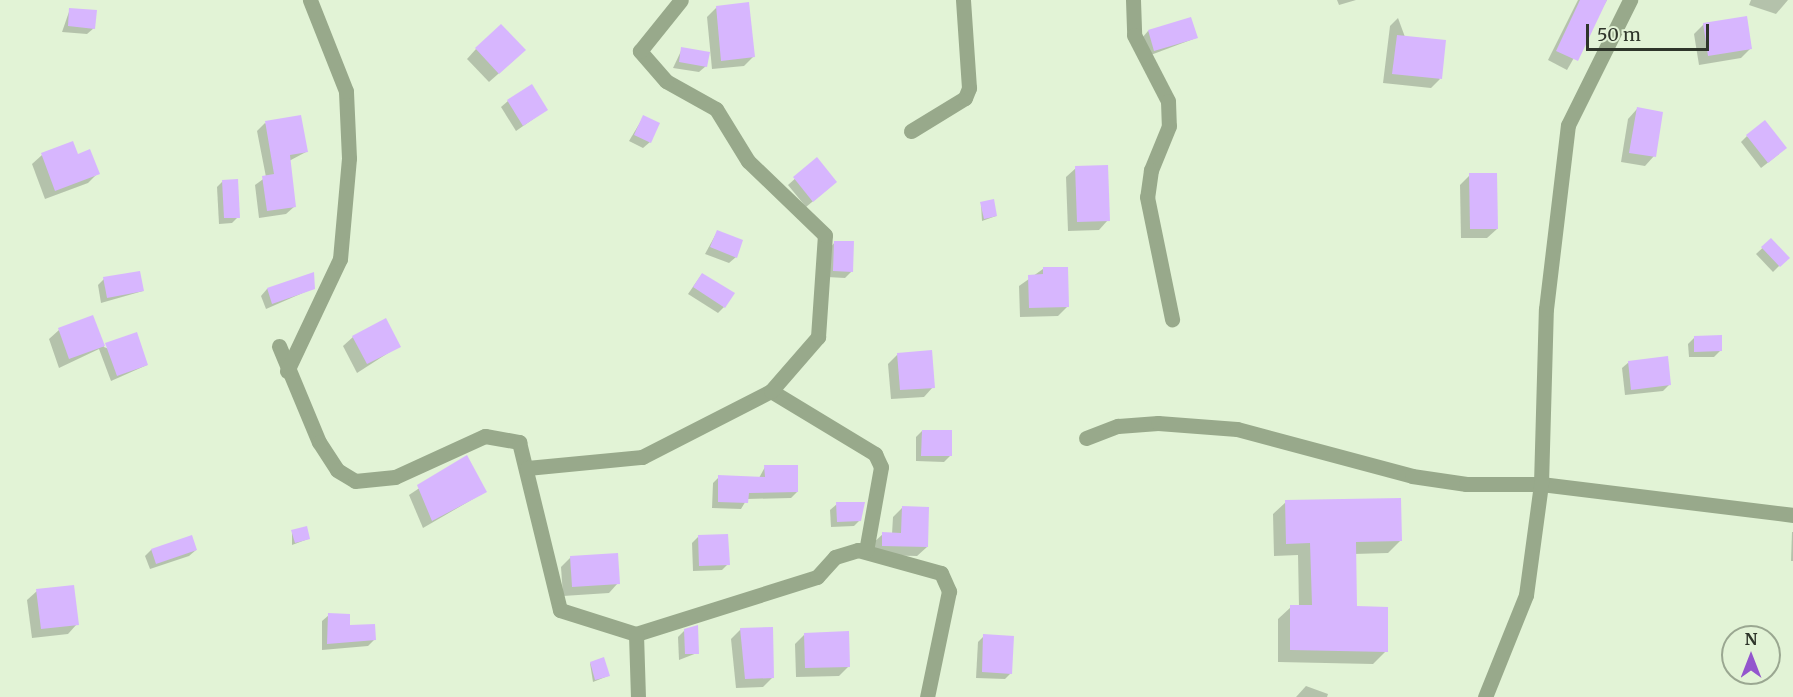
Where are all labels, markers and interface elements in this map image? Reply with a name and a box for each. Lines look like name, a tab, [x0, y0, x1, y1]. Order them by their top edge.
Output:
scale bar	[1589, 12, 1712, 50]
text: 50 m	[1597, 23, 1641, 46]
north arrow	[1721, 625, 1781, 685]
text: N	[1745, 629, 1757, 649]

